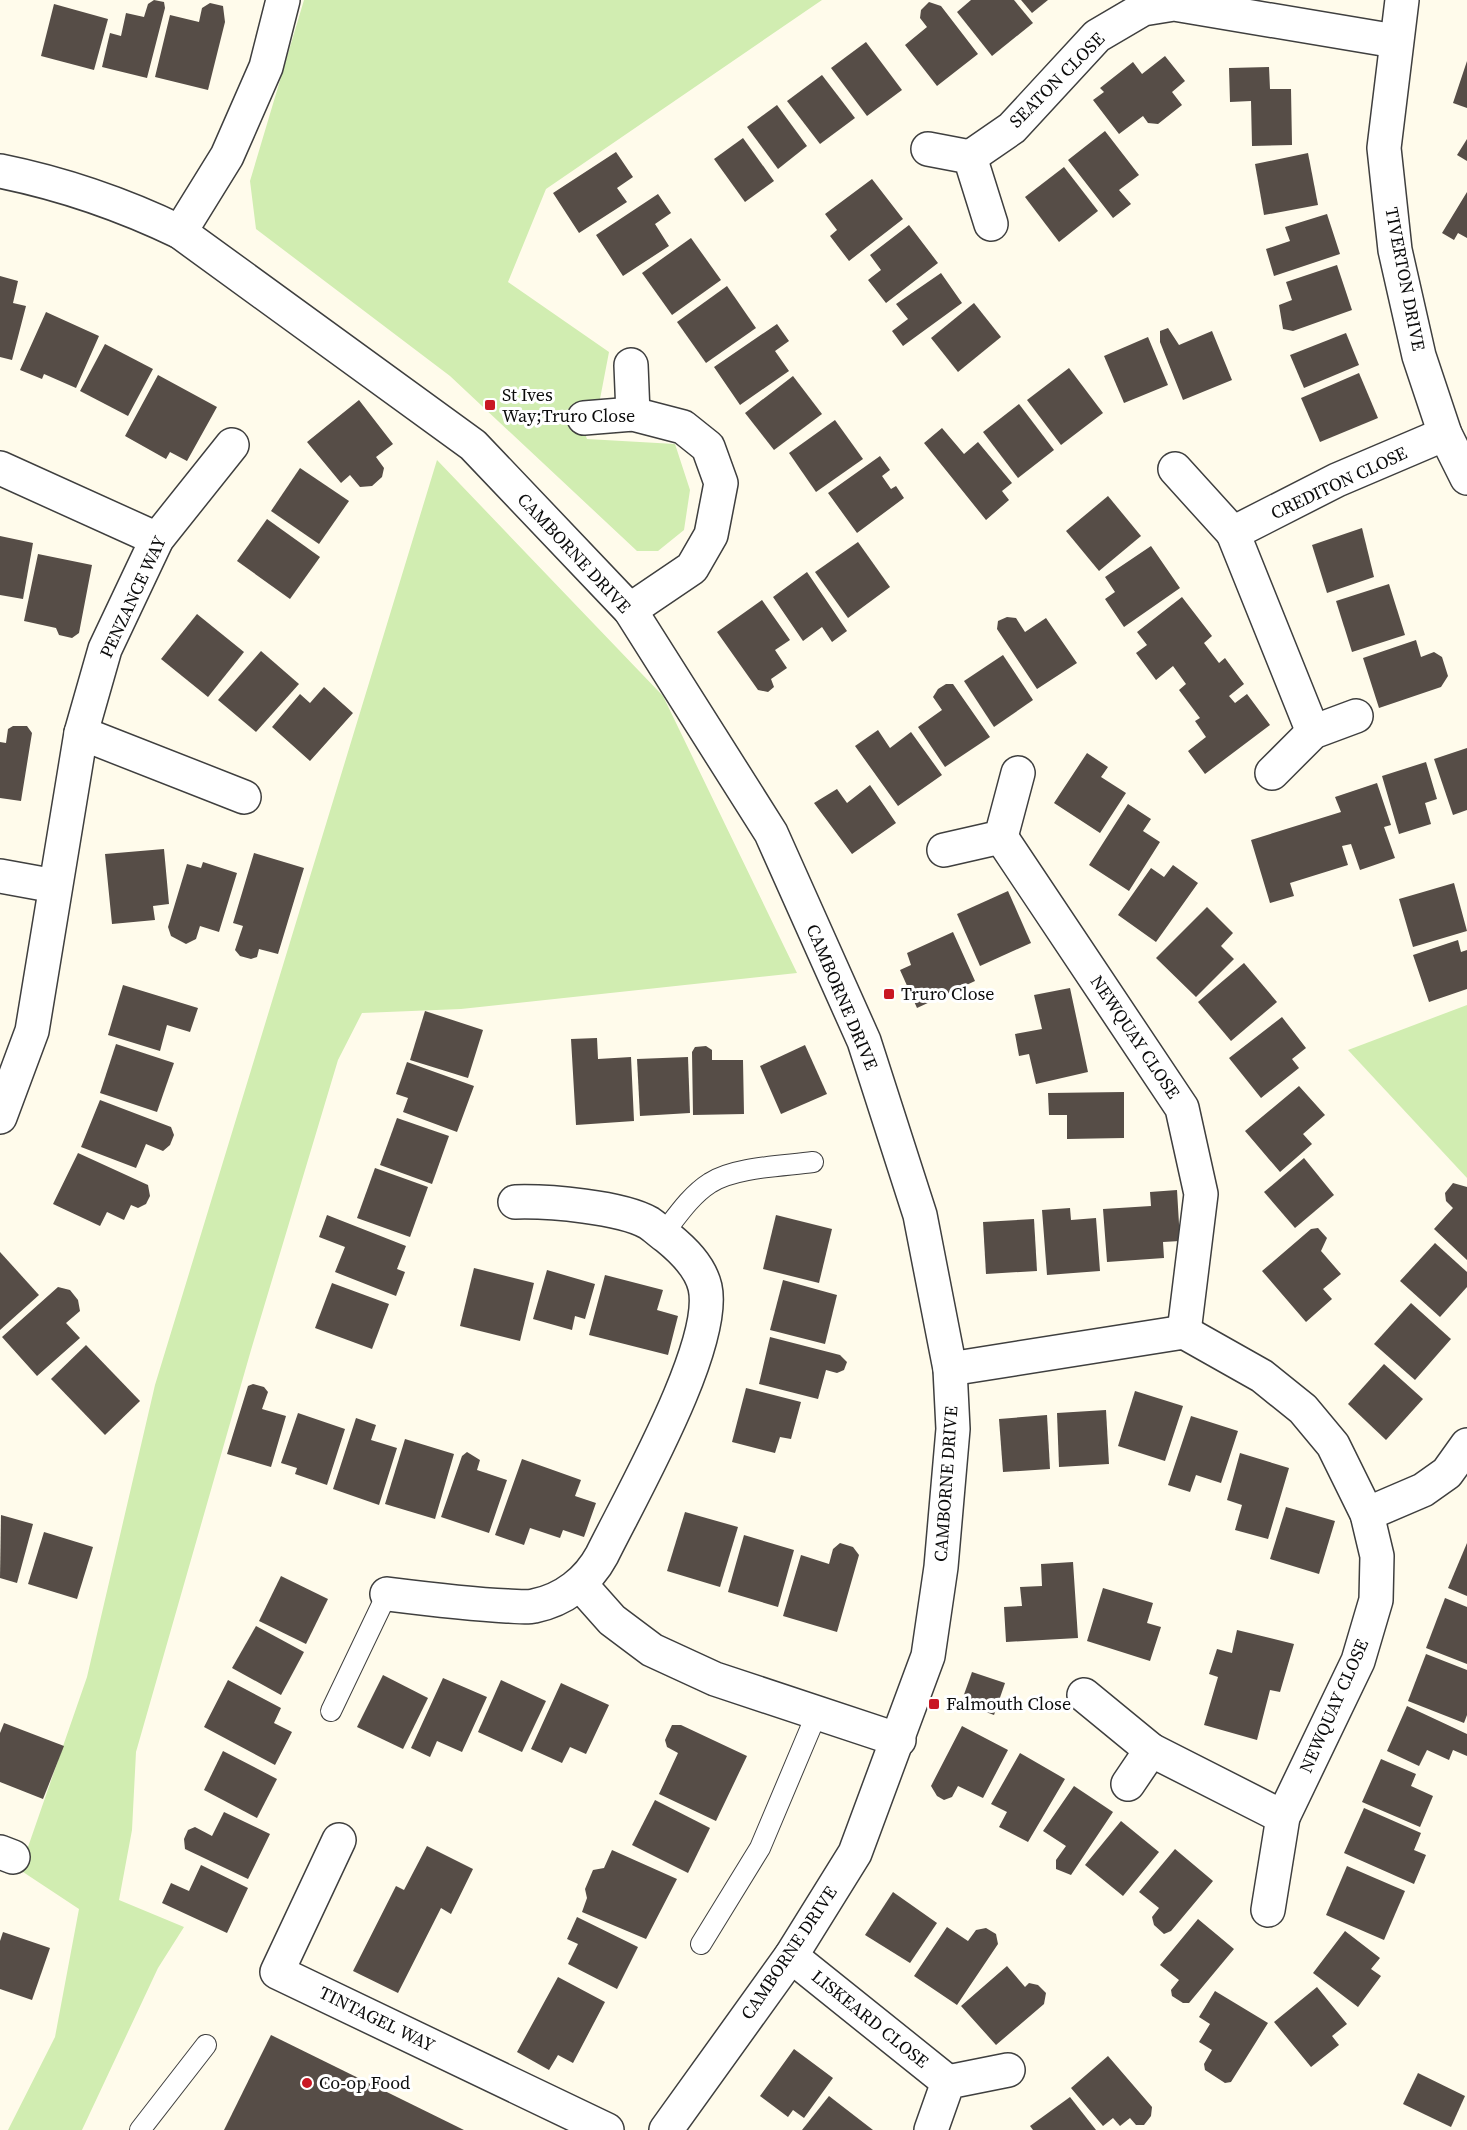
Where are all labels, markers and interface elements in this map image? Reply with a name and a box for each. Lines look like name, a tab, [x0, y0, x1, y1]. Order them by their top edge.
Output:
street label: SEATON CLOSE	[1003, 26, 1110, 133]
street label: TIVERTON DRIVE	[1379, 205, 1432, 353]
place label: St Ives Way;Truro Close	[502, 382, 635, 428]
marker: St Ives Way;Truro Close	[483, 398, 497, 412]
street label: CREDITON CLOSE	[1267, 440, 1411, 525]
street label: CAMBORNE DRIVE	[512, 487, 637, 618]
street label: PENZANCE WAY	[93, 531, 172, 662]
street label: CAMBORNE DRIVE	[800, 920, 885, 1074]
street label: NEWQUAY CLOSE	[1085, 970, 1186, 1104]
place label: Truro Close	[901, 981, 995, 1006]
marker: Truro Close	[882, 987, 896, 1001]
street label: CAMBORNE DRIVE	[928, 1405, 963, 1563]
street label: NEWQUAY CLOSE	[1293, 1635, 1374, 1777]
place label: Falmouth Close	[946, 1691, 1071, 1716]
marker: Falmouth Close	[927, 1697, 941, 1711]
street label: CAMBORNE DRIVE	[735, 1881, 843, 2024]
street label: LISKEARD CLOSE	[807, 1964, 934, 2074]
street label: TINTAGEL WAY	[315, 1980, 440, 2058]
place label: Co-op Food	[319, 2070, 410, 2095]
marker: Co-op Food	[300, 2076, 314, 2090]

